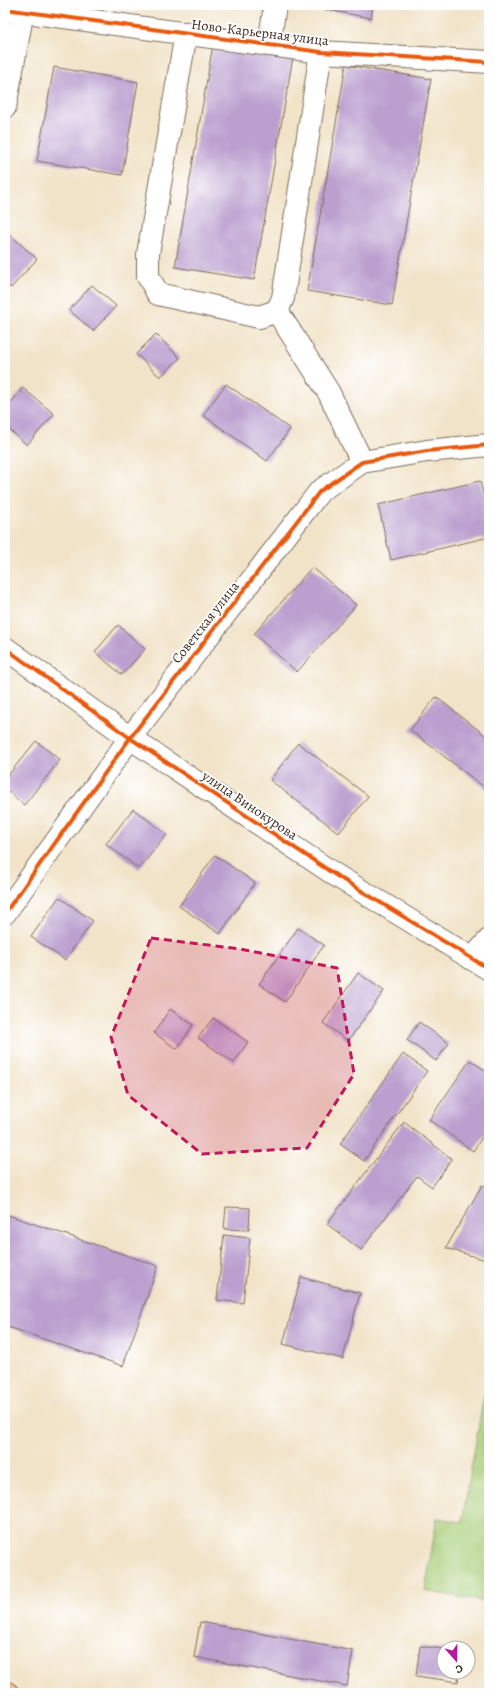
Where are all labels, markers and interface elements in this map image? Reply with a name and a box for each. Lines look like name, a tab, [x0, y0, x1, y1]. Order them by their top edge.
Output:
street label: Ново-Карьерная улица	[190, 15, 330, 50]
street label: Советская улица	[167, 577, 244, 667]
street label: улица Винокурова	[197, 766, 302, 845]
north arrow	[436, 1640, 476, 1680]
text: С	[453, 1661, 465, 1677]

